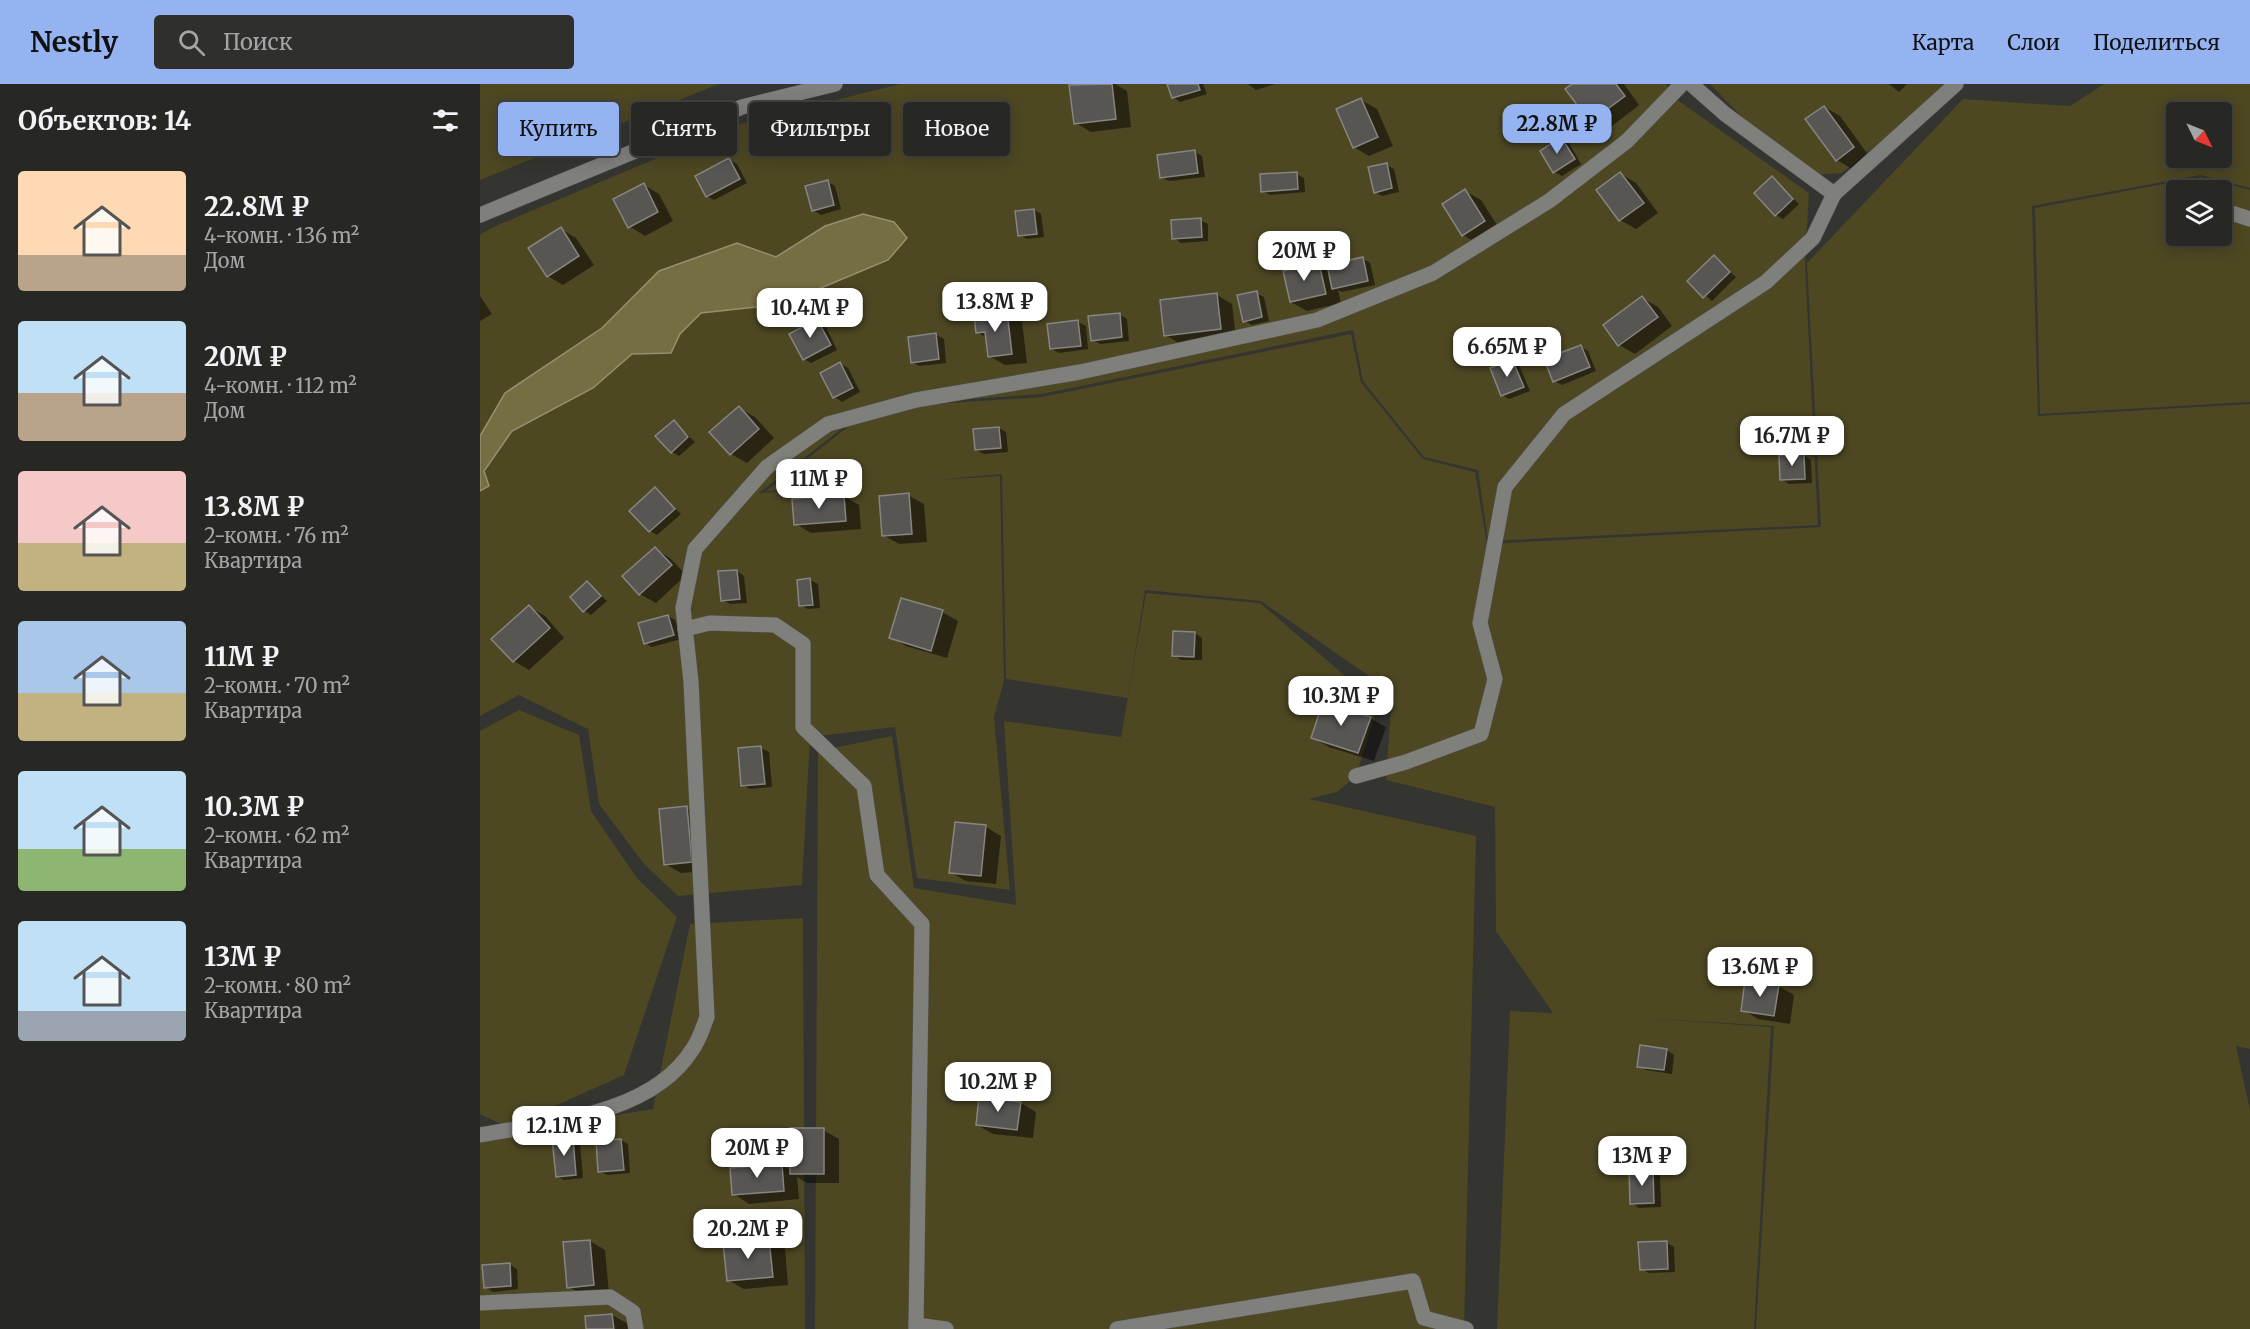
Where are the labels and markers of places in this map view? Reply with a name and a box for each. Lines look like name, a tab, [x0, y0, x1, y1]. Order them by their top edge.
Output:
pin: 22.8M ₽	[1502, 104, 1612, 155]
pin: 20M ₽	[1262, 231, 1346, 282]
pin: 13.8M ₽	[940, 282, 1050, 333]
pin: 10.4M ₽	[755, 288, 865, 339]
pin: 6.65M ₽	[1452, 327, 1562, 378]
pin: 16.7M ₽	[1737, 416, 1847, 467]
pin: 11M ₽	[777, 459, 861, 510]
pin: 10.3M ₽	[1286, 676, 1396, 727]
pin: 13.6M ₽	[1705, 947, 1815, 998]
pin: 10.2M ₽	[943, 1062, 1053, 1113]
pin: 12.1M ₽	[509, 1106, 619, 1157]
pin: 20M ₽	[715, 1128, 799, 1179]
pin: 13M ₽	[1600, 1136, 1684, 1187]
pin: 20.2M ₽	[693, 1209, 803, 1260]

